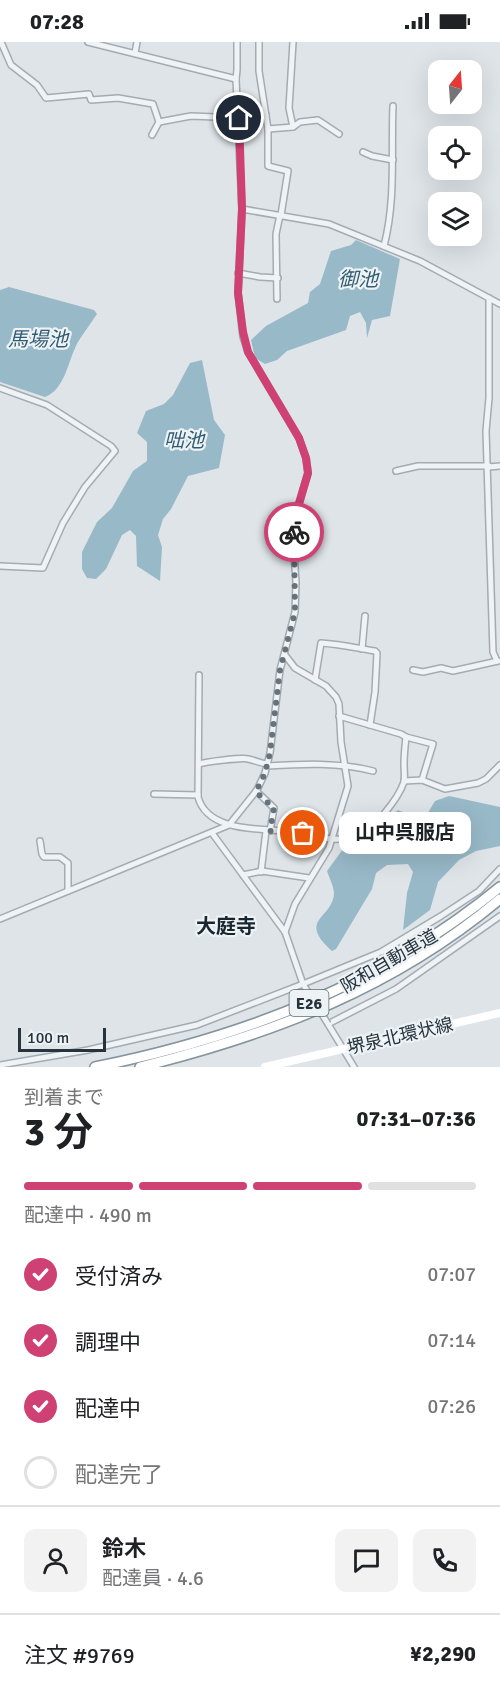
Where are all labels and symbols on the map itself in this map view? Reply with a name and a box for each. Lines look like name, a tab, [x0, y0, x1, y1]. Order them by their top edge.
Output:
north arrow	[428, 60, 482, 114]
pin	[213, 92, 264, 143]
water label: 御池	[338, 267, 380, 292]
water label: 馬場池	[8, 327, 70, 352]
water label: 咄池	[164, 428, 206, 453]
courier	[264, 502, 324, 562]
pin	[277, 807, 328, 858]
callout: 山中呉服店	[339, 812, 471, 854]
district label: 大庭寺	[196, 914, 256, 939]
street label: 阪和自動車道	[337, 924, 441, 998]
road number: E26	[290, 990, 328, 1016]
street label: 堺泉北環状線	[345, 1013, 455, 1059]
scale bar	[18, 1025, 106, 1052]

